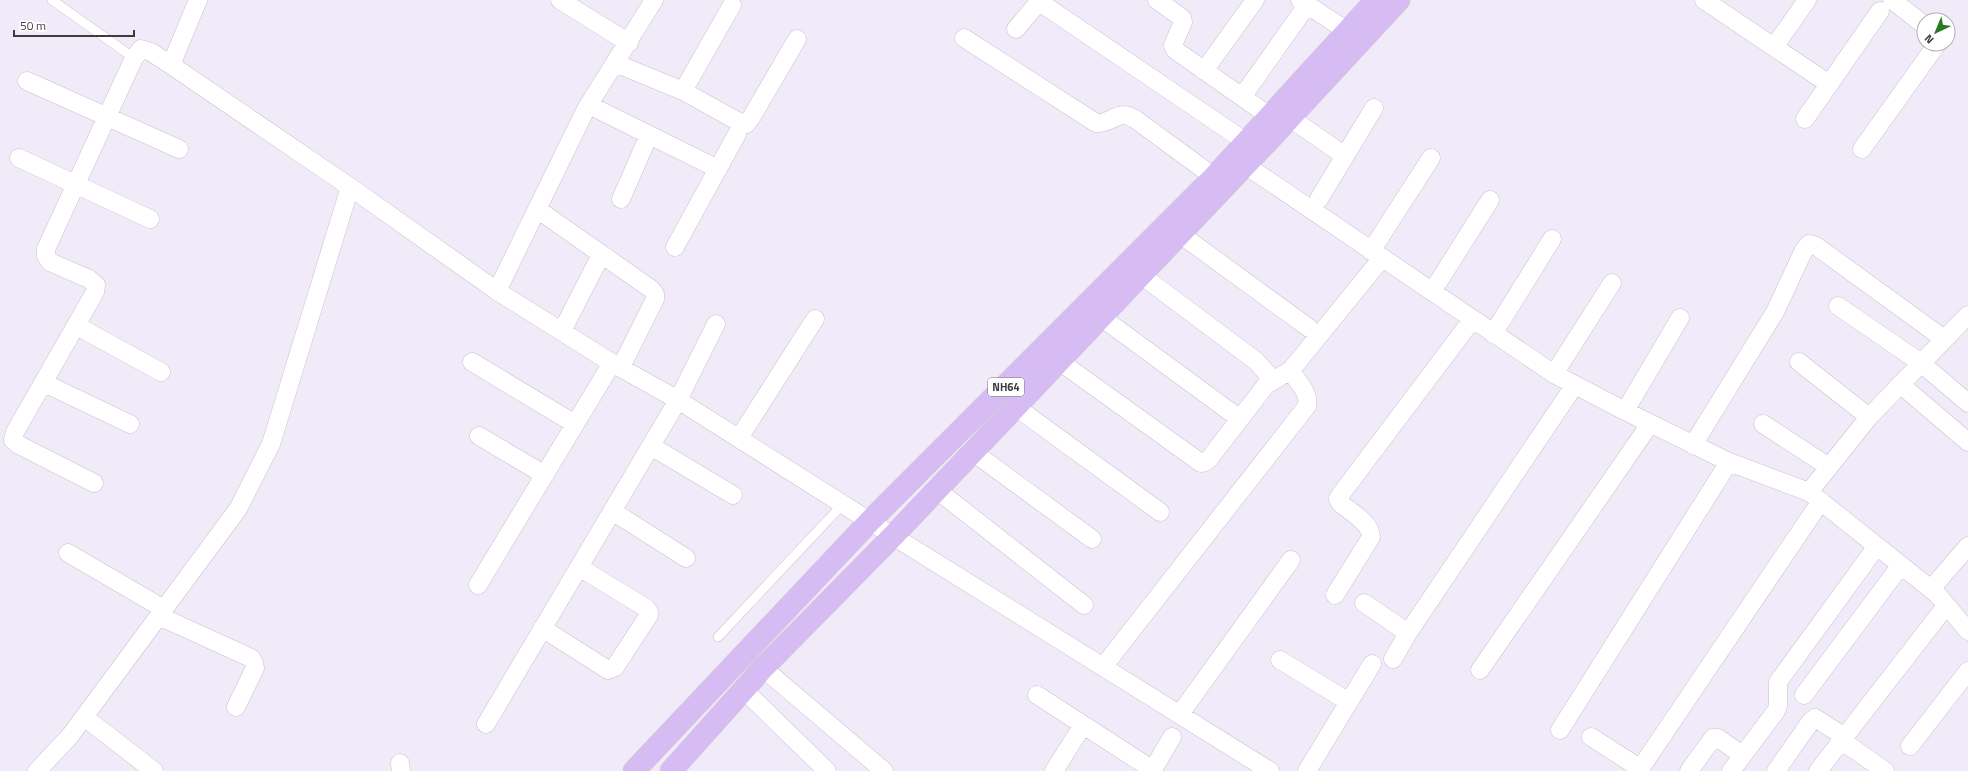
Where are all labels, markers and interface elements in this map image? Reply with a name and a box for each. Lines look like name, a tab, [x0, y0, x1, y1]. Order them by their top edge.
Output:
scale bar	[14, 12, 134, 38]
north arrow	[1916, 12, 1956, 52]
text: 50 m	[20, 16, 46, 35]
text: N	[1921, 31, 1937, 48]
road number: NH64	[988, 378, 1024, 396]

